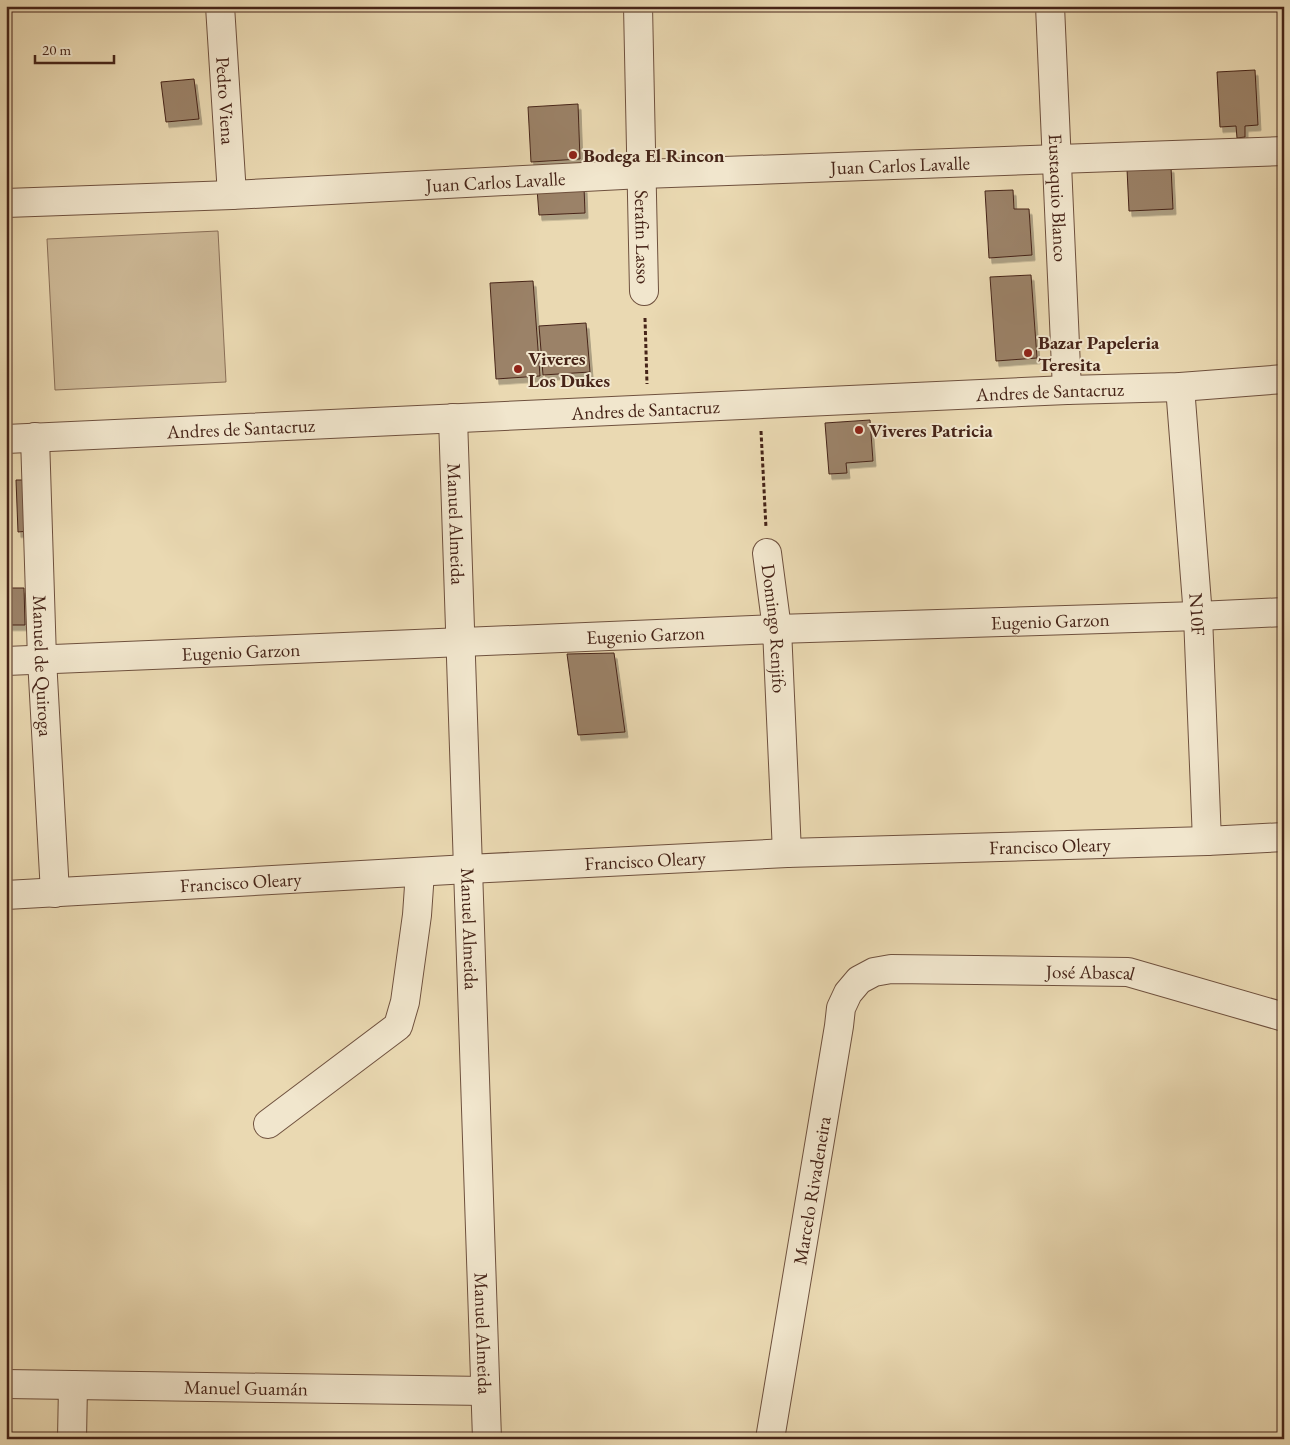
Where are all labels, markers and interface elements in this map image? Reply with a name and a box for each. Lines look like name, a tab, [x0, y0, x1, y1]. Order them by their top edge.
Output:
scale bar	[35, 32, 114, 64]
text: 20 m	[42, 40, 71, 59]
street label: Pedro Viena	[210, 56, 241, 146]
street label: Eustaquio Blanco	[1043, 133, 1073, 263]
place label: Bodega El Rincon	[583, 143, 725, 168]
marker: Bodega El Rincon	[567, 149, 579, 161]
street label: Juan Carlos Lavalle	[828, 150, 970, 180]
street label: Juan Carlos Lavalle	[423, 166, 566, 198]
street label: Serafin Lasso	[629, 190, 656, 284]
place label: Bazar Papeleria Teresita	[1038, 330, 1160, 377]
place label: Viveres Los Dukes	[528, 346, 610, 393]
marker: Bazar Papeleria Teresita	[1022, 347, 1034, 359]
marker: Viveres Los Dukes	[512, 363, 524, 375]
street label: Andres de Santacruz	[974, 376, 1125, 407]
street label: Andres de Santacruz	[570, 394, 721, 426]
street label: Andres de Santacruz	[165, 413, 316, 445]
place label: Viveres Patricia	[869, 418, 994, 443]
marker: Viveres Patricia	[853, 424, 865, 436]
street label: Manuel Almeida	[442, 463, 471, 586]
street label: Domingo Renjifo	[756, 562, 792, 694]
street label: N10F	[1183, 592, 1211, 637]
street label: Manuel de Quiroga	[27, 595, 58, 738]
street label: Eugenio Garzon	[990, 607, 1110, 635]
street label: Eugenio Garzon	[586, 620, 705, 650]
street label: Eugenio Garzon	[181, 637, 301, 667]
street label: Francisco Oleary	[989, 832, 1112, 860]
street label: Francisco Oleary	[584, 845, 707, 876]
street label: Francisco Oleary	[179, 866, 303, 898]
street label: Manuel Almeida	[455, 867, 484, 991]
street label: José Abascal	[1044, 959, 1138, 987]
street label: Marcelo Rivadeneira	[787, 1114, 837, 1267]
street label: Manuel Almeida	[468, 1272, 498, 1395]
street label: Manuel Guamán	[184, 1375, 308, 1401]

